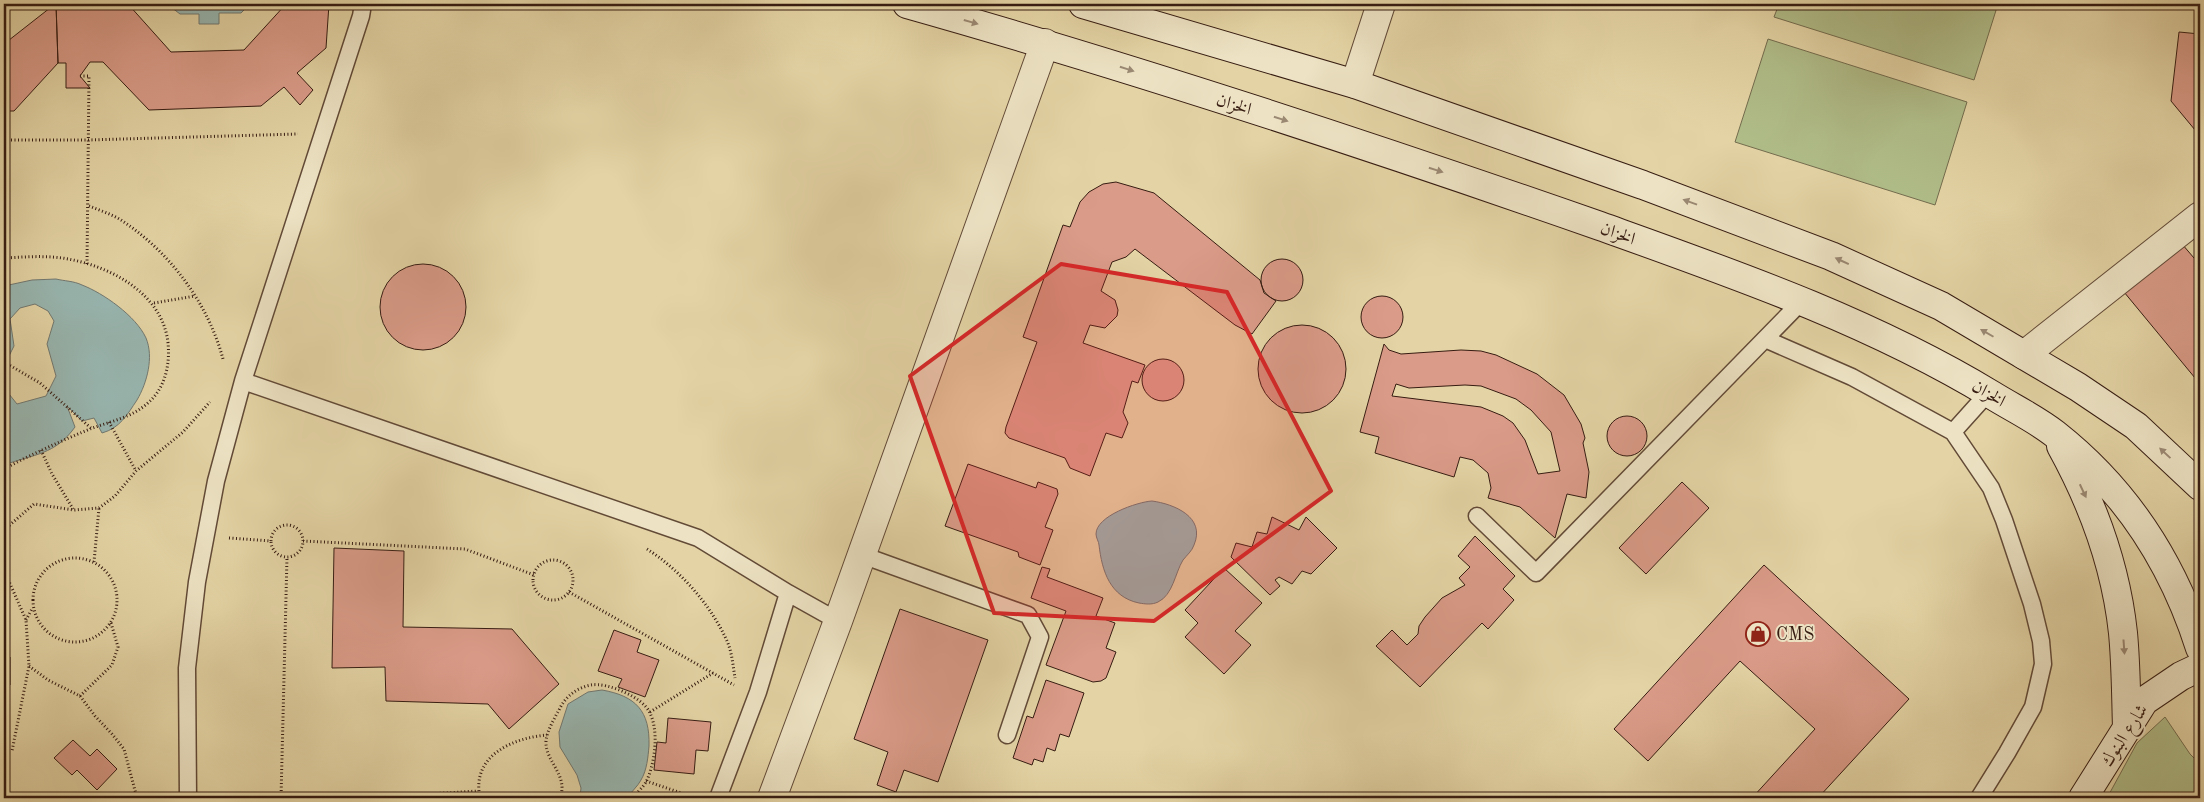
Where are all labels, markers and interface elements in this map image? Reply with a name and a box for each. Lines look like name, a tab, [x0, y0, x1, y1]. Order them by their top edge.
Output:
one-way arrow	[964, 18, 979, 26]
one-way arrow	[1119, 66, 1134, 73]
street label: الخزان	[1213, 91, 1254, 121]
one-way arrow	[1274, 116, 1289, 124]
one-way arrow	[1428, 166, 1443, 174]
one-way arrow	[1682, 198, 1697, 206]
street label: الخزان	[1597, 219, 1638, 250]
one-way arrow	[1834, 256, 1849, 265]
one-way arrow	[1980, 329, 1993, 338]
street label: الخزان	[1968, 377, 2008, 413]
one-way arrow	[2159, 447, 2171, 459]
one-way arrow	[2079, 484, 2087, 498]
shop icon: CMS	[1745, 621, 1771, 647]
place label: CMS	[1776, 626, 1814, 644]
one-way arrow	[2120, 639, 2128, 655]
street label: شارع البنوك	[2097, 701, 2156, 773]

